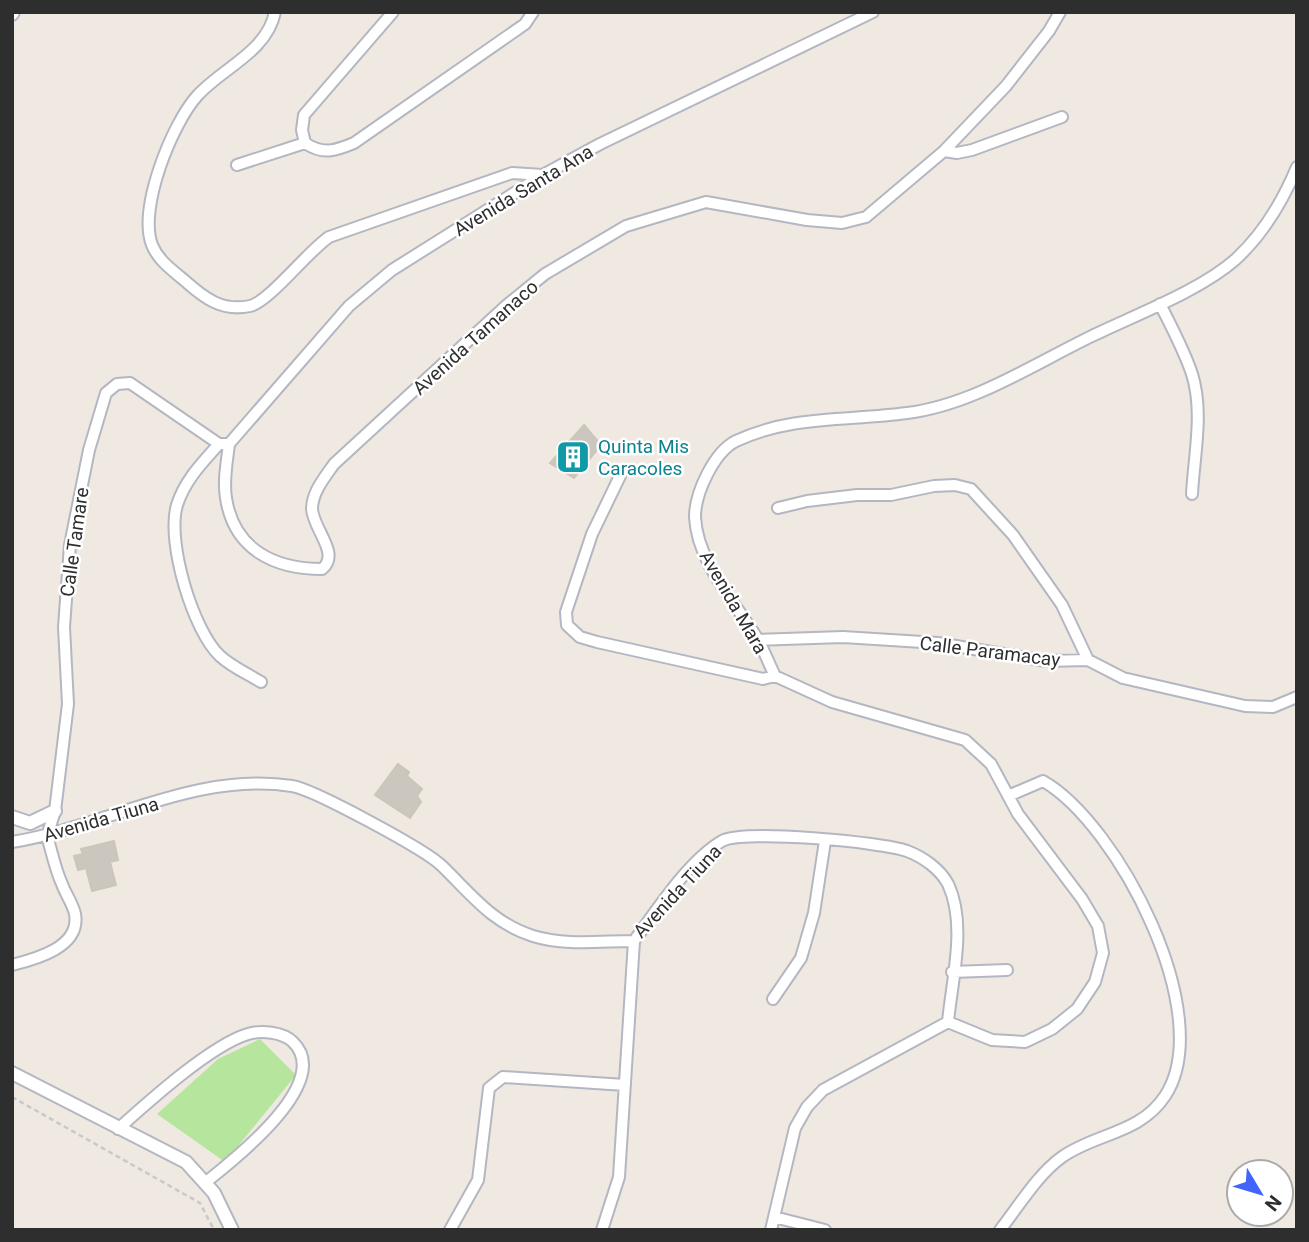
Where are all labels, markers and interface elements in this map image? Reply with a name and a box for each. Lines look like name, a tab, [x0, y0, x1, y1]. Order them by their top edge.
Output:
street label: Avenida Santa Ana	[449, 140, 597, 241]
street label: Avenida Tamanaco	[408, 275, 543, 400]
place label: Quinta Mis Caracoles	[598, 435, 689, 480]
building icon: Quinta Mis Caracoles	[554, 438, 592, 476]
street label: Calle Tamare	[55, 486, 94, 598]
street label: Avenida Mara	[695, 547, 772, 658]
street label: Calle Paramacay	[918, 631, 1062, 672]
street label: Avenida Tiuna	[41, 792, 161, 847]
street label: Avenida Tiuna	[628, 840, 726, 943]
north arrow	[1225, 1158, 1295, 1228]
text: N	[1260, 1191, 1286, 1216]

